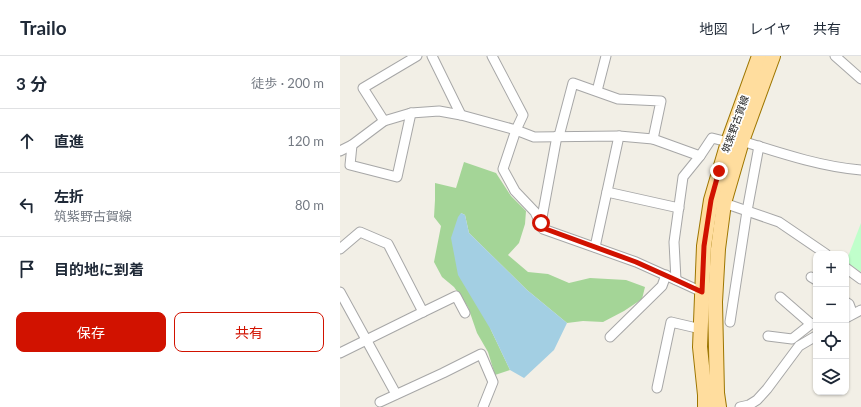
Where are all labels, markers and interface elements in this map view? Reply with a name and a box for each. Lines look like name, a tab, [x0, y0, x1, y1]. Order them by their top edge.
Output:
text: Trailo	[20, 16, 67, 39]
text: 地図	[699, 20, 727, 37]
text: レイヤ	[749, 20, 791, 37]
text: 共有	[813, 20, 841, 37]
text: 3 分	[16, 73, 47, 94]
text: 徒歩 · 200 m	[251, 75, 324, 91]
street label: 筑紫野古賀線	[719, 94, 751, 154]
icon: ahead	[16, 130, 38, 152]
text: 直進	[54, 132, 84, 150]
text: 120 m	[287, 133, 324, 149]
route end	[710, 162, 728, 180]
text: 左折	[54, 187, 84, 205]
icon: left	[16, 194, 38, 216]
text: 80 m	[295, 197, 324, 213]
text: 筑紫野古賀線	[54, 208, 132, 224]
route start	[532, 214, 550, 232]
map controls	[813, 251, 849, 395]
button: +	[813, 251, 849, 287]
icon: arrive	[16, 258, 38, 280]
text: 目的地に到着	[54, 260, 144, 278]
button: −	[813, 287, 849, 323]
button: 保存	[16, 312, 166, 352]
button: 共有	[174, 312, 324, 352]
button: locate	[813, 323, 849, 359]
button: layers	[813, 359, 849, 395]

